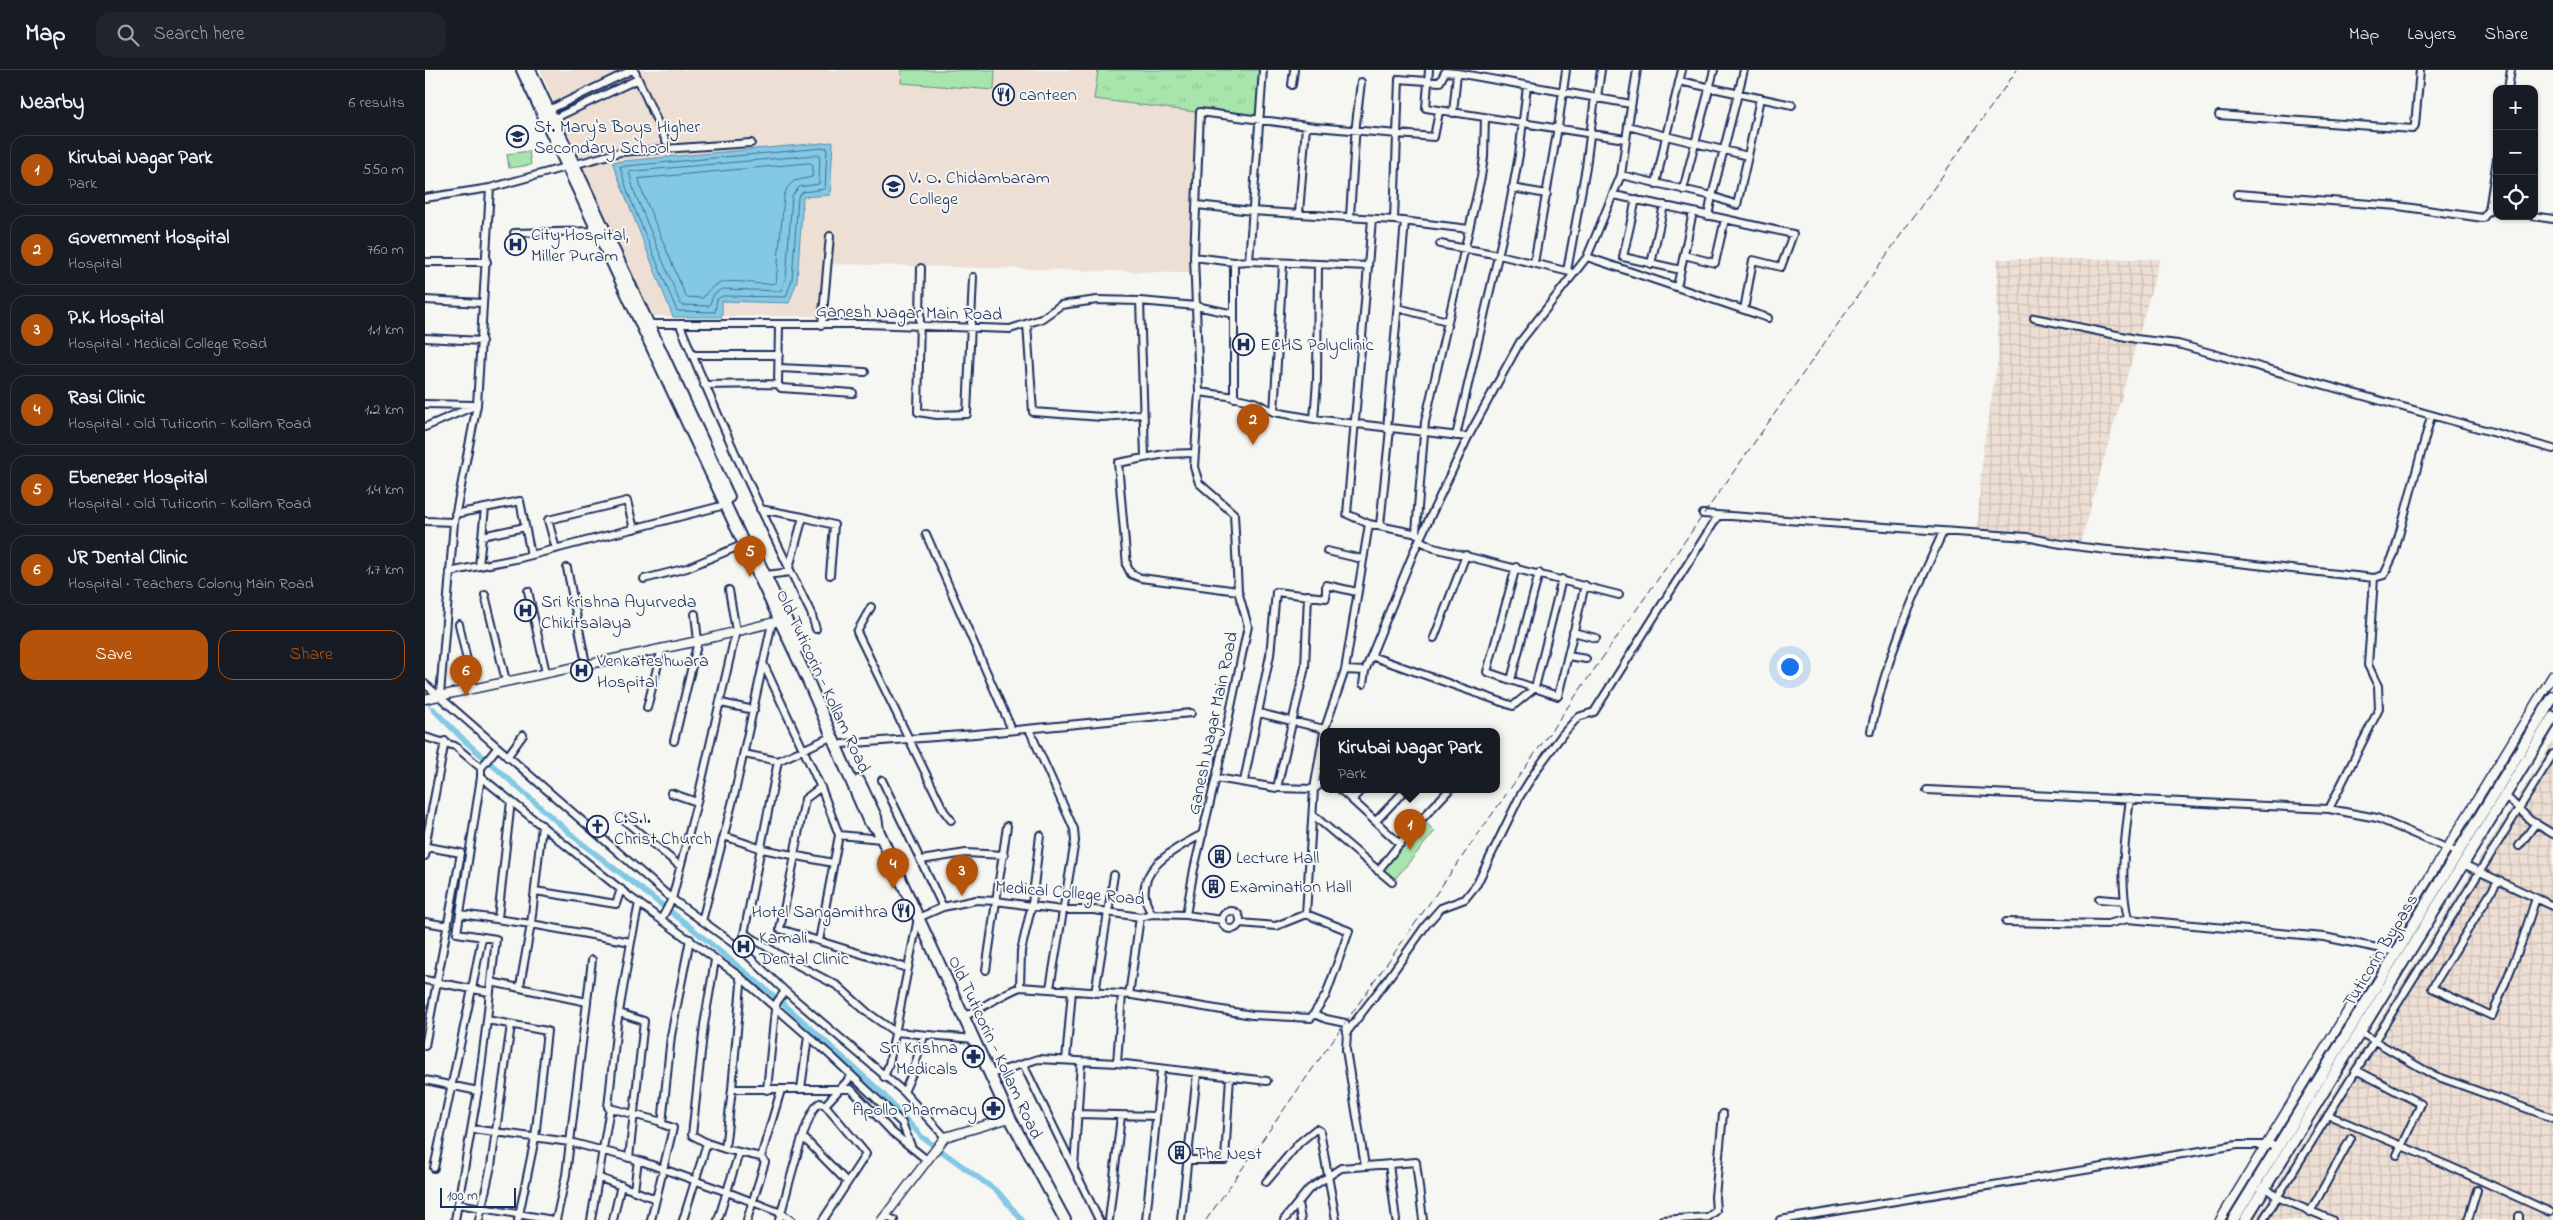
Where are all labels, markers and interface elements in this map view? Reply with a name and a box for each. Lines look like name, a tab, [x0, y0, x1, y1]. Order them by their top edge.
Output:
search box	[96, 12, 446, 57]
text: Map	[25, 17, 66, 52]
icon: search	[114, 21, 142, 49]
text: Search here	[154, 21, 245, 48]
text: Map	[2349, 22, 2379, 48]
text: Layers	[2407, 22, 2457, 48]
text: Share	[2485, 22, 2528, 48]
restaurant icon: canteen	[991, 82, 1015, 106]
place label: canteen	[1019, 83, 1077, 109]
map controls	[2493, 85, 2538, 220]
button: +	[2493, 85, 2538, 130]
text: Nearby	[20, 88, 84, 118]
text: 6 results	[348, 91, 405, 115]
place label: St. Mary's Boys Higher Secondary School	[534, 115, 700, 162]
school or university icon: St. Mary's Boys Higher Secondary School	[506, 124, 530, 148]
button: −	[2493, 130, 2538, 175]
text: Kirubai Nagar Park	[68, 145, 213, 172]
text: 1	[34, 158, 40, 182]
text: 550 m	[362, 158, 404, 182]
place label: V. O. Chidambaram College	[908, 166, 1050, 214]
text: Park	[68, 172, 97, 196]
school or university icon: V. O. Chidambaram College	[881, 175, 905, 199]
button: locate	[2493, 175, 2538, 220]
place label: City Hospital, Miller Puram	[531, 223, 629, 270]
text: Government Hospital	[68, 225, 229, 252]
hospital icon: City Hospital, Miller Puram	[503, 232, 527, 256]
text: 2	[33, 238, 41, 262]
text: 760 m	[367, 238, 404, 262]
text: Hospital	[68, 252, 122, 276]
street label: Ganesh Nagar Main Road	[816, 299, 1002, 330]
text: P.K. Hospital	[68, 305, 164, 332]
text: 3	[34, 318, 40, 342]
text: 1.1 km	[367, 318, 404, 342]
text: Hospital · Medical College Road	[68, 332, 267, 356]
hospital icon: ECHS Polyclinic	[1232, 332, 1256, 356]
place label: ECHS Polyclinic	[1260, 333, 1373, 359]
text: Rasi Clinic	[68, 385, 145, 412]
text: 4	[34, 398, 40, 422]
text: 1.2 km	[364, 398, 404, 422]
pin: 2	[1237, 404, 1269, 445]
text: Hospital · Old Tuticorin - Kollam Road	[68, 412, 311, 436]
text: Ebenezer Hospital	[68, 465, 207, 492]
text: 5	[32, 478, 42, 502]
text: 1.4 km	[366, 478, 404, 502]
text: Hospital · Old Tuticorin - Kollam Road	[68, 492, 311, 516]
pin: 5	[734, 536, 766, 577]
text: JR Dental Clinic	[68, 545, 187, 572]
text: 6	[33, 558, 41, 582]
text: 1.7 km	[366, 558, 404, 582]
text: Hospital · Teachers Colony Main Road	[68, 572, 314, 596]
street label: Old Tuticorin - Kollam Road	[768, 586, 876, 778]
place label: Sri Krishna Ayurveda Chikitsalaya	[541, 590, 697, 637]
hospital icon: Sri Krishna Ayurveda Chikitsalaya	[513, 599, 537, 623]
button: Save	[20, 630, 208, 680]
button: Share	[218, 630, 405, 680]
street label: Ganesh Nagar Main Road	[1182, 630, 1247, 817]
place label: Venkateshwara Hospital	[596, 649, 709, 696]
your location	[1777, 654, 1803, 680]
pin: 6	[450, 655, 482, 696]
hospital icon: Venkateshwara Hospital	[569, 658, 593, 682]
popup	[1320, 728, 1500, 793]
text: Kirubai Nagar Park	[1338, 735, 1482, 762]
text: Park	[1338, 762, 1367, 786]
place label: C.S.I. Christ Church	[614, 806, 712, 853]
pin: 1	[1394, 809, 1426, 850]
church icon: C.S.I. Christ Church	[586, 815, 610, 839]
building icon: Lecture Hall	[1208, 845, 1232, 869]
place label: Lecture Hall	[1236, 846, 1319, 872]
pin: 4	[877, 848, 909, 889]
pin: 3	[946, 855, 978, 896]
street label: Medical College Road	[994, 874, 1146, 914]
building icon: Examination Hall	[1201, 874, 1225, 898]
place label: Examination Hall	[1229, 875, 1352, 901]
street label: Tuticorin Bypass	[2338, 889, 2426, 1013]
restaurant icon: Hotel Sangamithra	[892, 899, 916, 923]
place label: Hotel Sangamithra	[751, 900, 888, 927]
place label: Kamali Dental Clinic	[758, 926, 849, 973]
hospital icon: Kamali Dental Clinic	[731, 935, 755, 959]
street label: Old Tuticorin - Kollam Road	[940, 952, 1048, 1144]
place label: Sri Krishna Medicals	[879, 1036, 958, 1083]
pharmacy icon: Sri Krishna Medicals	[962, 1045, 986, 1069]
pharmacy icon: Apollo Pharmacy	[981, 1097, 1005, 1121]
place label: Apollo Pharmacy	[853, 1098, 977, 1124]
building icon: The Nest	[1167, 1141, 1191, 1165]
place label: The Nest	[1195, 1142, 1262, 1168]
scale bar	[440, 1185, 516, 1208]
text: 100 m	[447, 1186, 478, 1207]

